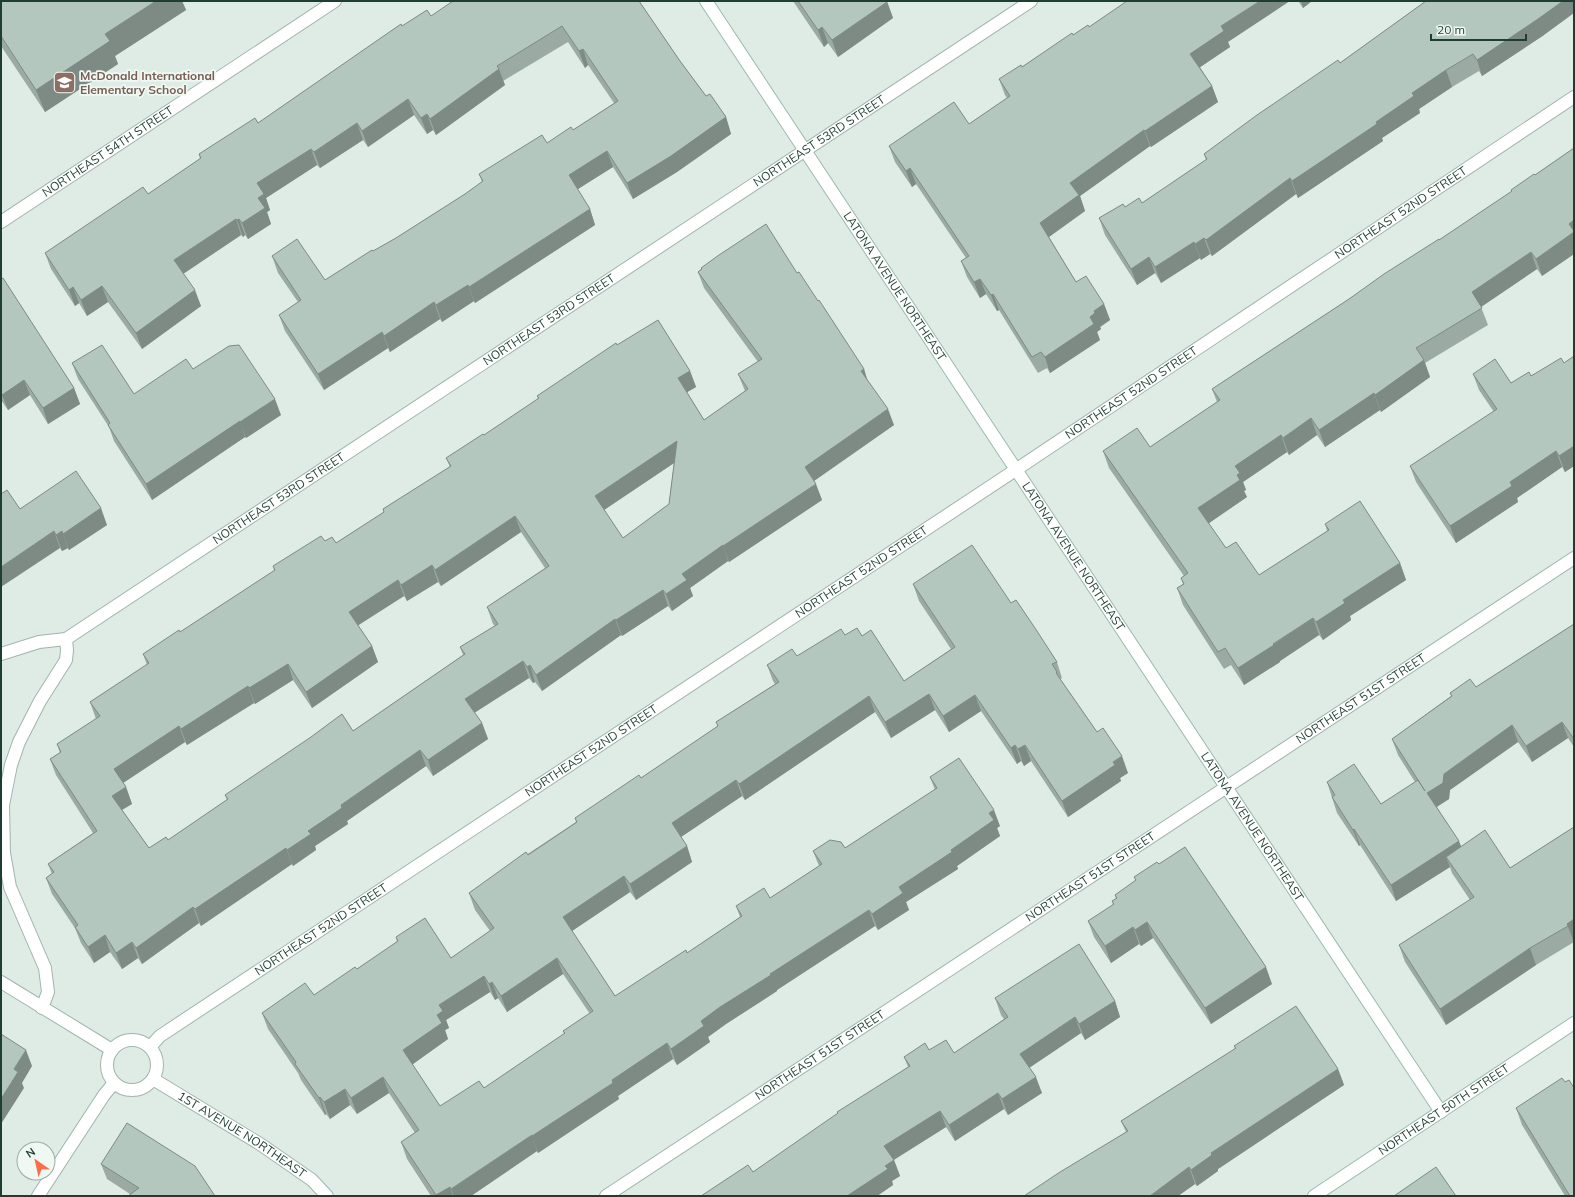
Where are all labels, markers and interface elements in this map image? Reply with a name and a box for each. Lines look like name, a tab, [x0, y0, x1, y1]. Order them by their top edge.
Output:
scale bar	[1431, 16, 1526, 42]
text: 20 m	[1437, 22, 1465, 37]
place label: McDonald International Elementary School	[80, 68, 215, 97]
school or university icon: McDonald International Elementary School	[51, 70, 77, 96]
street label: NORTHEAST 53RD STREET	[750, 91, 888, 190]
street label: NORTHEAST 54TH STREET	[39, 102, 177, 200]
street label: NORTHEAST 52ND STREET	[1332, 162, 1470, 262]
street label: LATONA AVENUE NORTHEAST	[840, 209, 950, 364]
street label: NORTHEAST 53RD STREET	[480, 270, 618, 368]
street label: NORTHEAST 52ND STREET	[1062, 342, 1201, 442]
street label: NORTHEAST 53RD STREET	[210, 449, 348, 547]
street label: LATONA AVENUE NORTHEAST	[1019, 479, 1129, 634]
street label: NORTHEAST 52ND STREET	[792, 522, 931, 621]
street label: NORTHEAST 51ST STREET	[1293, 650, 1429, 746]
street label: NORTHEAST 52ND STREET	[522, 701, 661, 799]
street label: LATONA AVENUE NORTHEAST	[1198, 749, 1308, 904]
street label: NORTHEAST 51ST STREET	[1022, 828, 1158, 925]
street label: NORTHEAST 52ND STREET	[252, 879, 390, 978]
street label: NORTHEAST 51ST STREET	[752, 1006, 888, 1103]
street label: NORTHEAST 50TH STREET	[1375, 1060, 1513, 1158]
street label: 1ST AVENUE NORTHEAST	[175, 1088, 310, 1181]
north arrow	[16, 1141, 56, 1181]
text: N	[23, 1145, 38, 1161]

